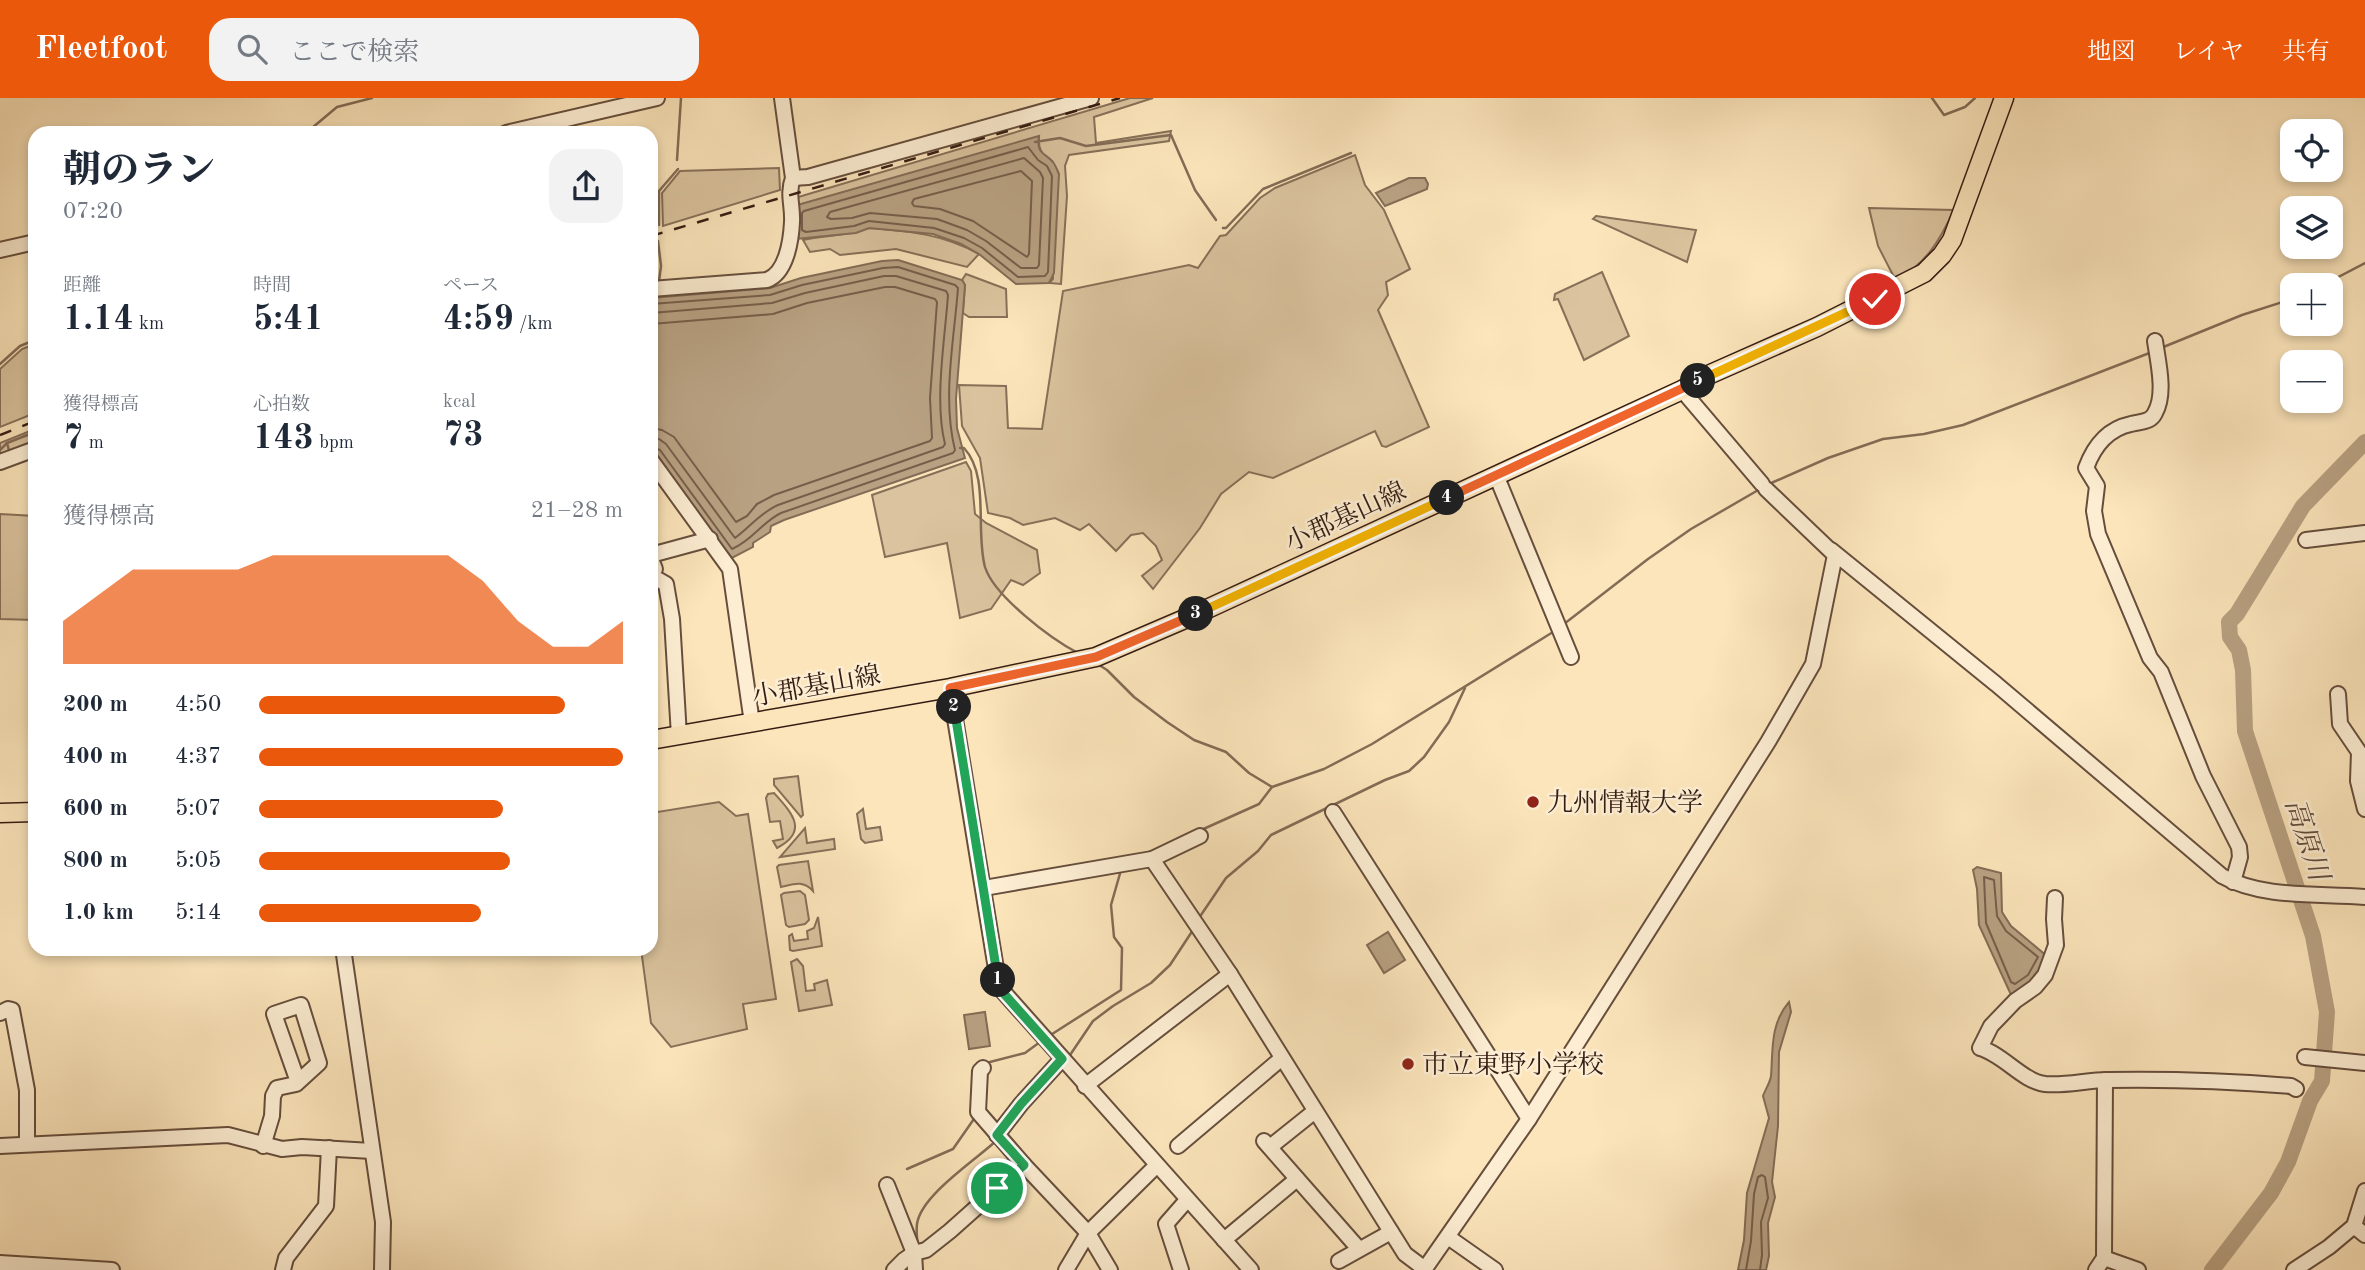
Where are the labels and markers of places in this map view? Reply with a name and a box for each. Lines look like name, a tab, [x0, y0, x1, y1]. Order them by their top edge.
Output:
pin	[1845, 269, 1905, 329]
pin: 5	[1680, 364, 1716, 398]
pin: 4	[1430, 480, 1464, 516]
pin: 3	[1178, 596, 1214, 632]
pin: 2	[936, 690, 972, 724]
place label: 九州情報大学	[1547, 789, 1703, 817]
marker: 九州情報大学	[1525, 794, 1541, 810]
pin: 1	[981, 962, 1016, 998]
place label: 市立東野小学校	[1422, 1051, 1604, 1079]
marker: 市立東野小学校	[1400, 1056, 1416, 1072]
pin	[967, 1158, 1027, 1218]

